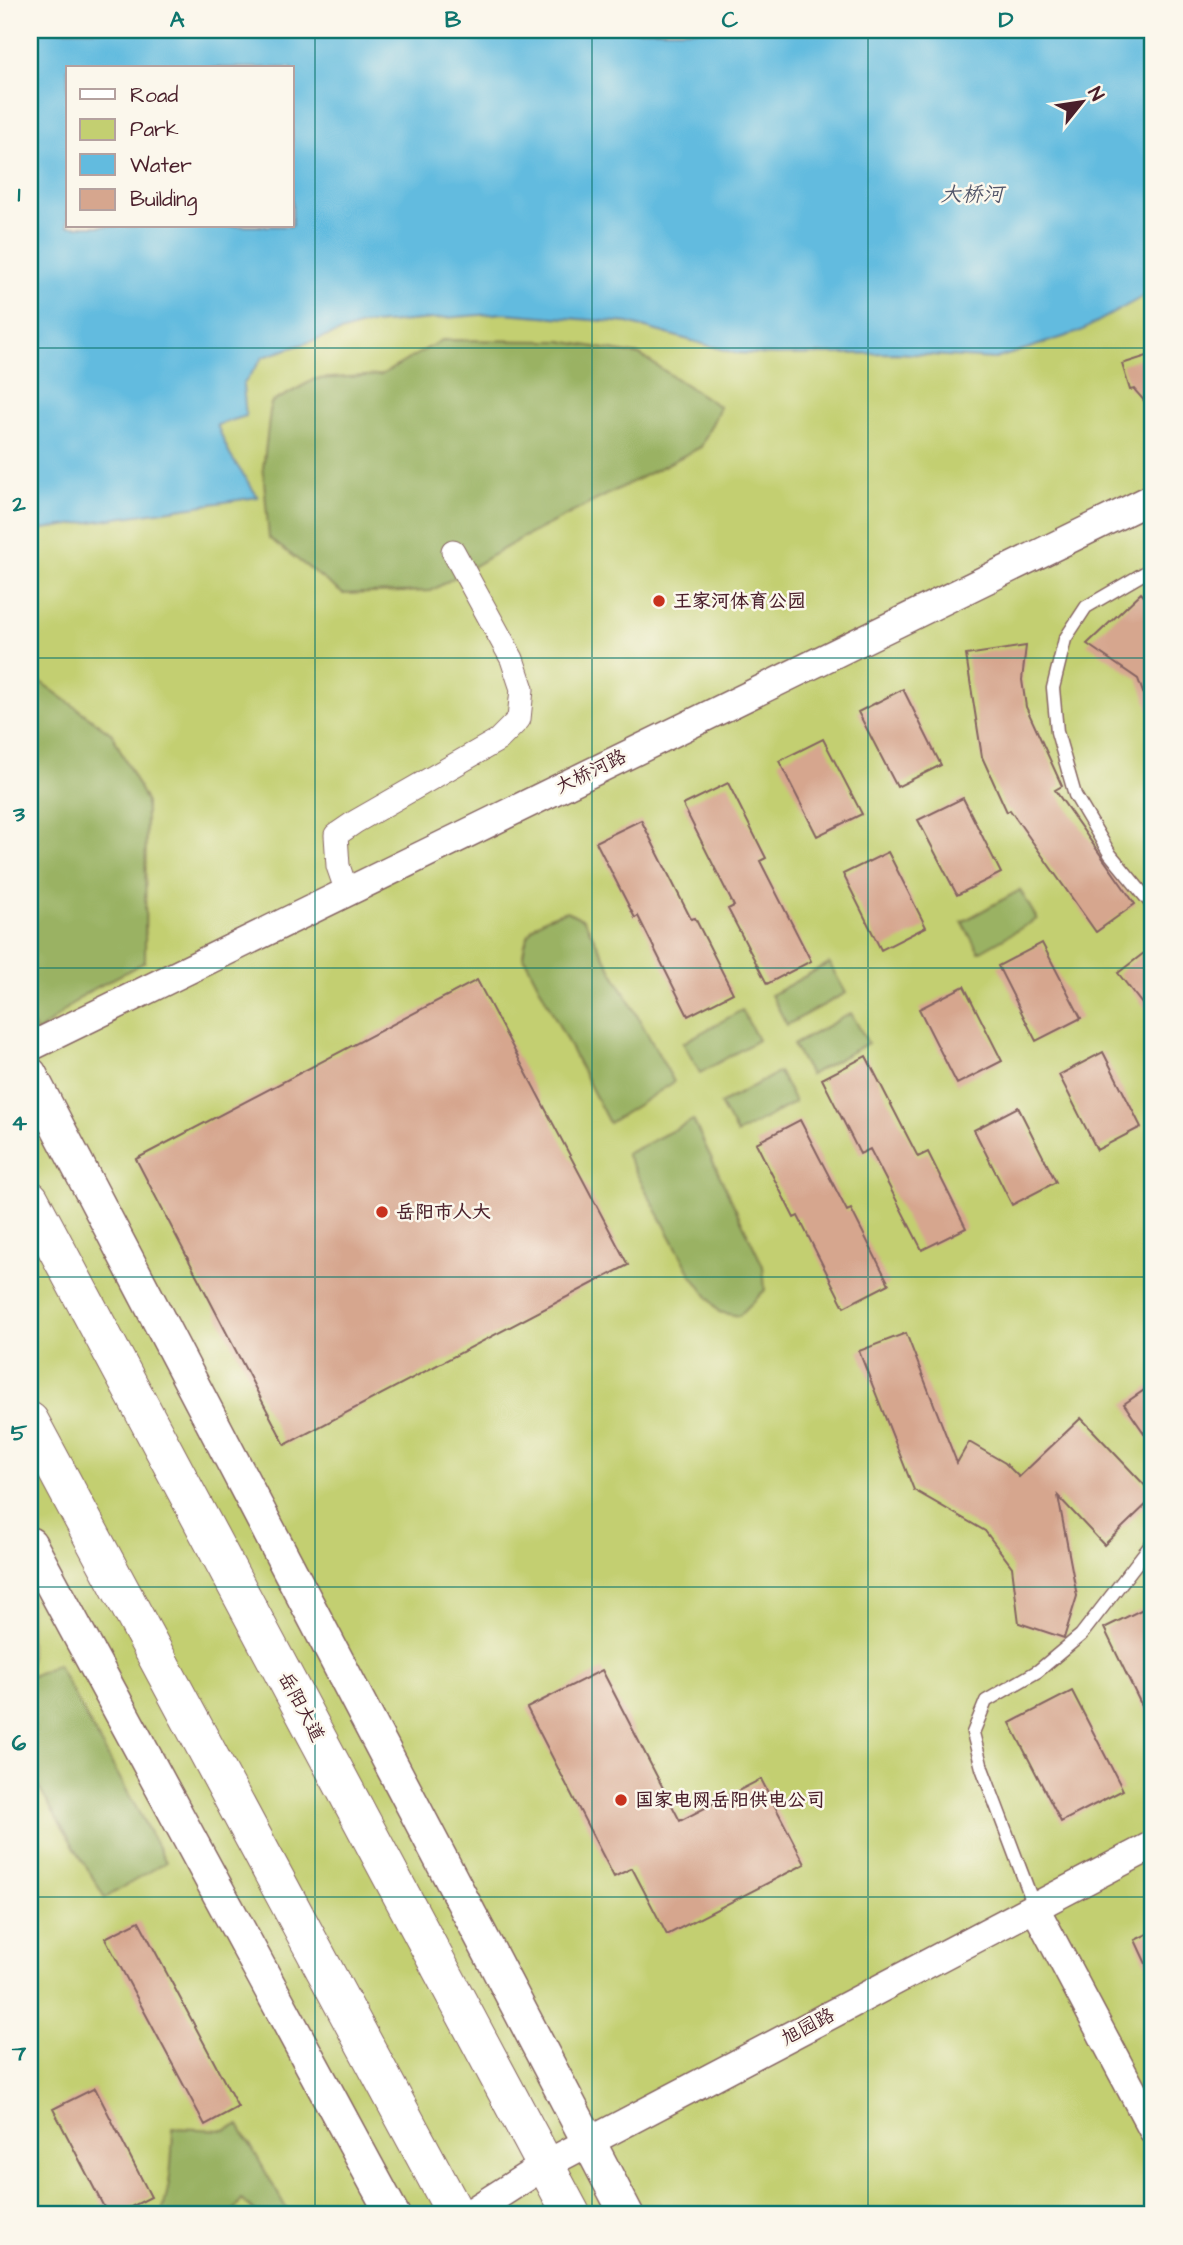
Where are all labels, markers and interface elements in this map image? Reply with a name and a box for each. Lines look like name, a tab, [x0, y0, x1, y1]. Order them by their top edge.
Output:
text: A	[170, 4, 185, 36]
text: B	[445, 4, 462, 36]
text: C	[722, 4, 739, 36]
text: D	[999, 4, 1014, 36]
legend	[66, 66, 294, 228]
north arrow	[1046, 66, 1116, 136]
text: Road	[130, 81, 178, 110]
text: N	[1081, 82, 1110, 106]
text: Park	[130, 115, 179, 144]
text: Water	[130, 151, 192, 180]
text: 1	[18, 178, 21, 210]
water label: 大桥河	[941, 180, 1006, 209]
text: Building	[130, 185, 198, 216]
text: 2	[11, 488, 26, 520]
place label: 王家河体育公园	[673, 588, 806, 615]
marker: 王家河体育公园	[651, 593, 667, 609]
street label: 大桥河路	[551, 743, 631, 801]
text: 3	[12, 798, 25, 830]
text: 4	[11, 1107, 27, 1139]
place label: 岳阳市人大	[396, 1199, 491, 1226]
marker: 岳阳市人大	[374, 1204, 390, 1220]
text: 5	[11, 1417, 28, 1449]
street label: 岳阳大道	[271, 1667, 331, 1747]
text: 6	[12, 1727, 27, 1759]
place label: 国家电网岳阳供电公司	[635, 1787, 825, 1814]
marker: 国家电网岳阳供电公司	[613, 1792, 629, 1808]
street label: 旭园路	[776, 2002, 840, 2052]
text: 7	[11, 2037, 27, 2069]

